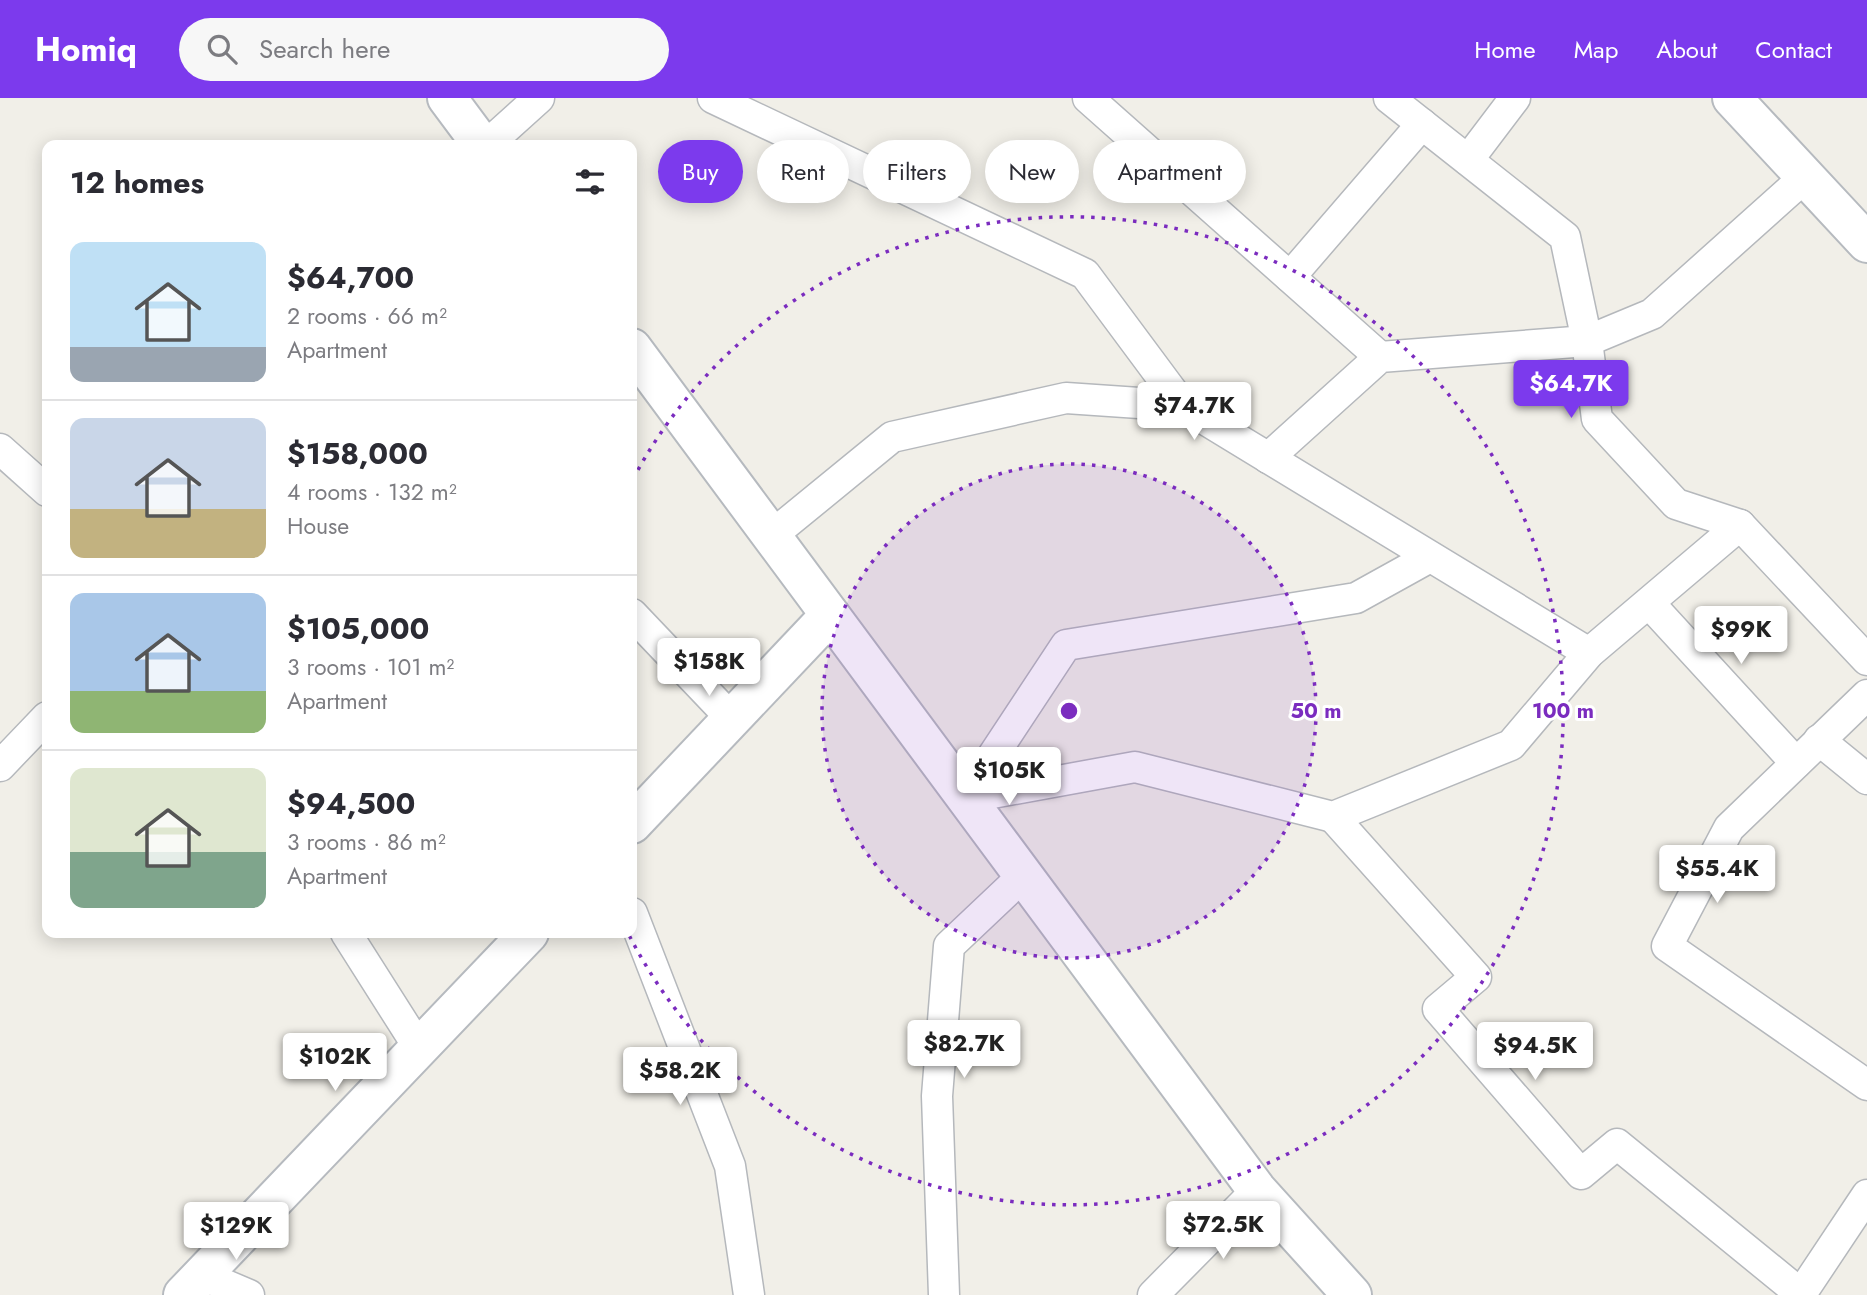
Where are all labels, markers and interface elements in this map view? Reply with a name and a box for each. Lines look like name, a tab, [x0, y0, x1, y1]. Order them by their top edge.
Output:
search box	[179, 18, 669, 81]
text: Homiq	[35, 26, 137, 73]
icon: search	[203, 30, 241, 68]
text: Search here	[259, 30, 390, 68]
text: Home	[1474, 32, 1536, 67]
text: Map	[1574, 32, 1618, 67]
text: About	[1656, 32, 1717, 67]
text: Contact	[1755, 32, 1832, 67]
chip: Buy	[658, 140, 743, 203]
chip: Rent	[757, 140, 849, 203]
chip: Filters	[863, 140, 971, 203]
chip: New	[985, 140, 1079, 203]
chip: Apartment	[1093, 140, 1246, 203]
text: 12 homes	[70, 161, 204, 204]
icon: filters	[571, 163, 609, 201]
text: $64,700	[287, 256, 414, 299]
icon: home	[126, 270, 210, 354]
text: 2 rooms · 66 m²	[287, 299, 447, 333]
text: Apartment	[287, 333, 387, 367]
pin: $64.7K	[1514, 360, 1628, 420]
text: $64.7K	[1529, 366, 1613, 400]
pin: $74.7K	[1137, 382, 1251, 442]
text: $74.7K	[1153, 388, 1235, 422]
text: $158,000	[287, 432, 428, 475]
icon: home	[126, 446, 210, 530]
text: 4 rooms · 132 m²	[287, 475, 457, 509]
text: House	[287, 509, 349, 543]
pin: $99K	[1700, 606, 1782, 666]
text: $105,000	[287, 607, 429, 650]
text: $99K	[1710, 612, 1772, 646]
icon: home	[126, 621, 210, 705]
pin: $158K	[660, 638, 758, 698]
text: $158K	[673, 644, 745, 678]
text: 3 rooms · 101 m²	[287, 650, 454, 684]
text: Apartment	[287, 684, 387, 718]
text: 50 m	[1291, 696, 1341, 726]
text: 100 m	[1532, 696, 1594, 726]
centre of rings	[1057, 699, 1081, 723]
pin: $105K	[960, 748, 1058, 807]
text: $105K	[973, 753, 1045, 787]
text: $94,500	[287, 782, 415, 825]
icon: home	[126, 796, 210, 880]
text: 3 rooms · 86 m²	[287, 825, 446, 859]
pin: $55.4K	[1660, 846, 1774, 905]
text: $55.4K	[1675, 851, 1759, 885]
text: Apartment	[287, 859, 387, 893]
pin: $82.7K	[907, 1020, 1021, 1080]
pin: $94.5K	[1478, 1023, 1592, 1082]
text: $82.7K	[923, 1026, 1005, 1060]
text: $94.5K	[1493, 1028, 1577, 1062]
pin: $102K	[286, 1034, 384, 1093]
text: $102K	[299, 1039, 371, 1073]
pin: $58.2K	[623, 1048, 737, 1107]
text: $58.2K	[639, 1053, 721, 1087]
pin: $129K	[187, 1202, 285, 1262]
pin: $72.5K	[1166, 1202, 1280, 1261]
text: $72.5K	[1182, 1207, 1264, 1241]
text: $129K	[200, 1208, 272, 1242]

